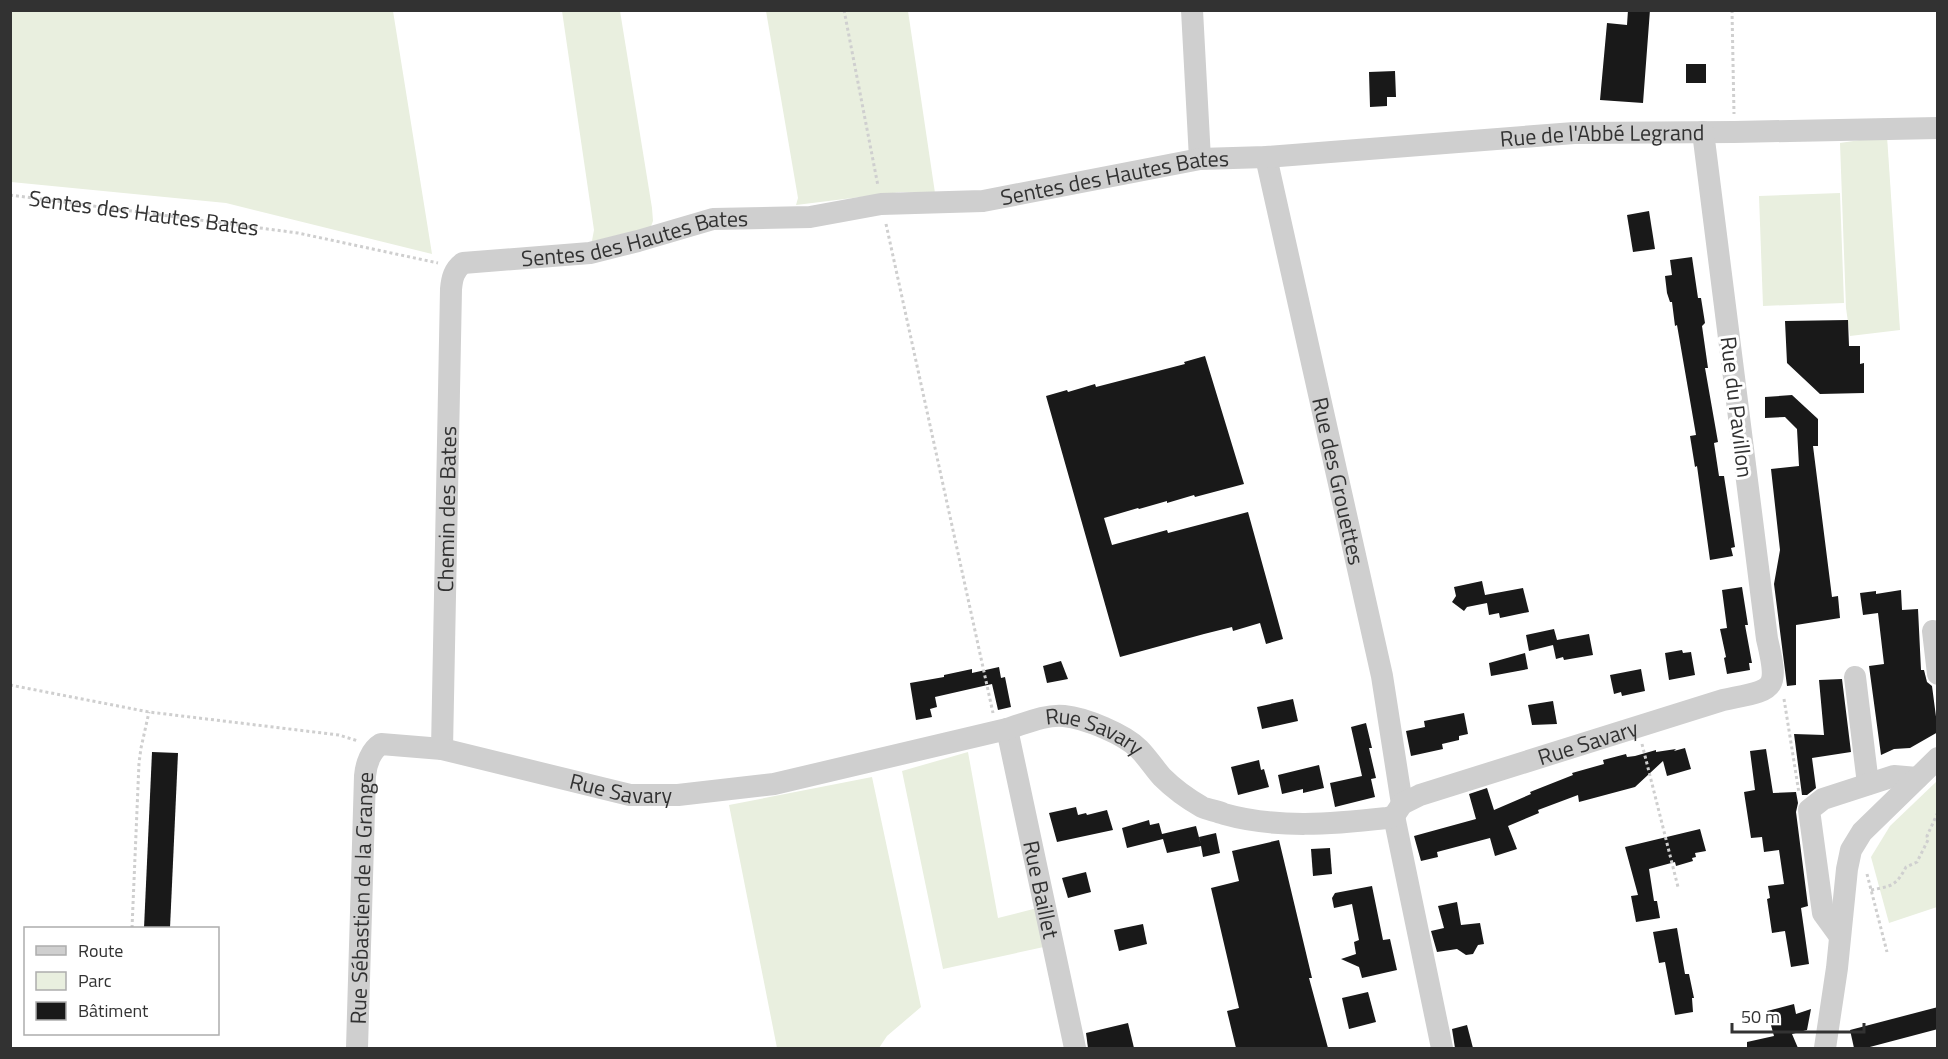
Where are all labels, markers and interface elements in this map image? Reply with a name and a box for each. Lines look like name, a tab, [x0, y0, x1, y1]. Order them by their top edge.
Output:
street label: Rue de l'Abbé Legrand	[1499, 115, 1705, 156]
street label: Sentes des Hautes Bates	[998, 141, 1229, 214]
street label: Sentes des Hautes Bates	[27, 181, 261, 245]
street label: Sentes des Hautes Bates	[520, 201, 749, 275]
street label: Rue du Pavillon	[1711, 334, 1763, 480]
street label: Rue des Grouettes	[1303, 394, 1374, 568]
street label: Chemin des Bates	[428, 426, 465, 593]
street label: Rue Savary	[1044, 698, 1152, 763]
street label: Rue Savary	[1533, 711, 1643, 774]
street label: Rue Savary	[566, 764, 672, 812]
street label: Rue Sébastien de la Grange	[341, 771, 382, 1025]
street label: Rue Baillet	[1014, 837, 1068, 942]
legend	[24, 927, 219, 1035]
text: Route	[78, 937, 123, 964]
text: Parc	[78, 967, 112, 994]
scale bar	[1732, 996, 1864, 1034]
text: Bâtiment	[78, 997, 149, 1024]
text: 50 m	[1741, 1003, 1780, 1030]

